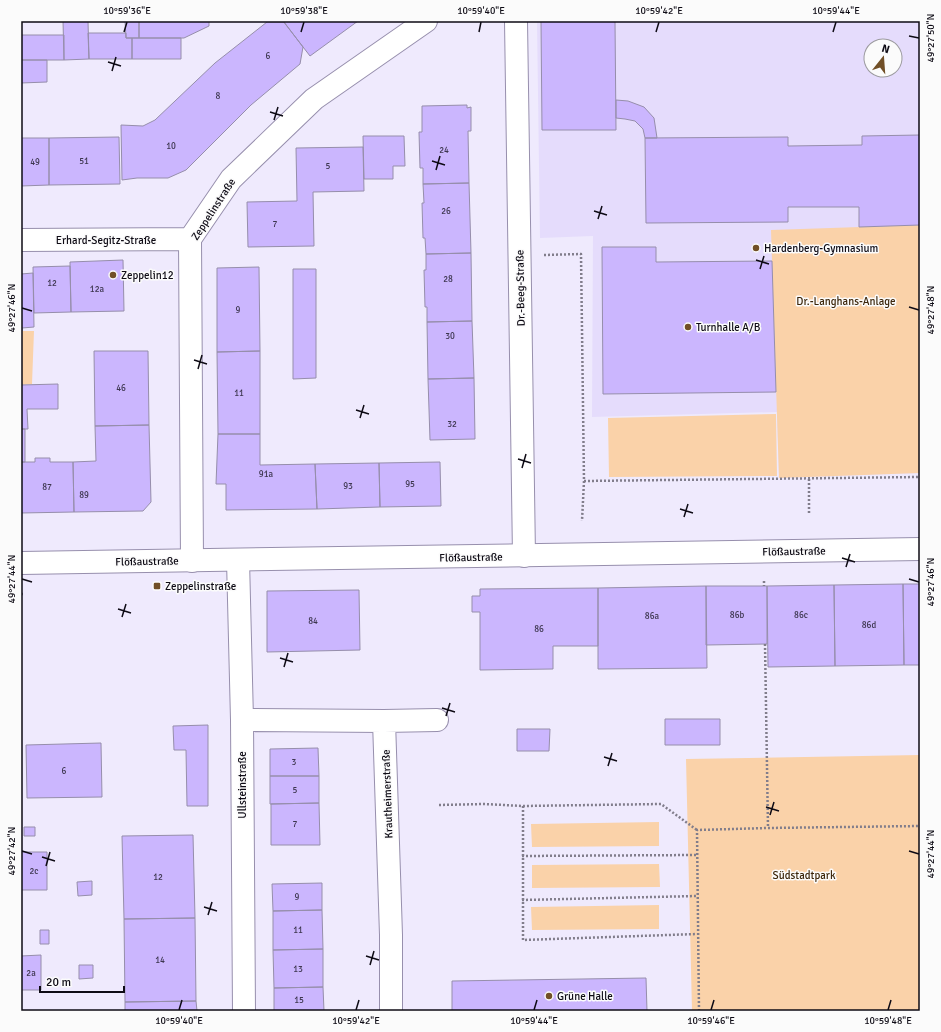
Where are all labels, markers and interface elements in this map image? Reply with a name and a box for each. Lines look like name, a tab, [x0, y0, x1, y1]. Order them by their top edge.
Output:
text: 10°59'36"E	[103, 5, 151, 17]
text: 10°59'38"E	[280, 5, 328, 17]
text: 10°59'40"E	[457, 5, 505, 17]
text: 10°59'42"E	[635, 5, 683, 17]
text: 10°59'44"E	[812, 5, 860, 17]
text: 49°27'50"N	[925, 14, 937, 62]
north arrow	[863, 38, 903, 78]
text: N	[880, 42, 891, 56]
house number: 6	[266, 51, 271, 62]
house number: 8	[216, 91, 221, 102]
house number: 10	[166, 141, 176, 152]
house number: 24	[439, 145, 449, 156]
house number: 51	[79, 156, 89, 167]
house number: 49	[30, 157, 40, 168]
house number: 5	[326, 161, 331, 172]
street label: Zeppelinstraße	[189, 176, 238, 243]
house number: 26	[441, 206, 451, 217]
house number: 7	[273, 219, 278, 230]
street label: Erhard-Segitz-Straße	[56, 234, 156, 247]
place label: Hardenberg-Gymnasium	[764, 242, 879, 255]
marker: Hardenberg-Gymnasium	[751, 243, 761, 253]
street label: Dr.-Beeg-Straße	[513, 250, 528, 326]
place label: Zeppelin12	[121, 269, 174, 282]
marker: Zeppelin12	[108, 270, 118, 280]
house number: 28	[443, 274, 453, 285]
house number: 12	[47, 278, 57, 289]
text: 49°27'46"N	[6, 284, 18, 332]
house number: 12a	[90, 284, 105, 295]
text: 49°27'48"N	[925, 286, 937, 334]
park label: Dr.-Langhans-Anlage	[796, 295, 896, 308]
house number: 9	[236, 305, 241, 316]
place label: Turnhalle A/B	[696, 321, 761, 334]
marker: Turnhalle A/B	[683, 322, 693, 332]
house number: 30	[445, 331, 455, 342]
house number: 46	[116, 383, 126, 394]
house number: 11	[234, 388, 244, 399]
house number: 32	[447, 419, 457, 430]
house number: 91a	[259, 469, 274, 480]
house number: 95	[405, 479, 415, 490]
house number: 93	[343, 481, 353, 492]
house number: 87	[42, 482, 52, 493]
house number: 89	[79, 490, 89, 501]
street label: Flößaustraße	[762, 544, 826, 559]
street label: Flößaustraße	[439, 550, 503, 565]
street label: Flößaustraße	[115, 554, 179, 569]
text: 49°27'44"N	[6, 555, 18, 603]
text: 49°27'46"N	[925, 558, 937, 606]
place label: Zeppelinstraße	[165, 580, 236, 593]
marker: Zeppelinstraße	[152, 581, 162, 591]
house number: 86b	[730, 610, 744, 621]
house number: 86c	[794, 610, 808, 621]
house number: 86a	[645, 611, 660, 622]
house number: 84	[308, 616, 318, 627]
house number: 86d	[862, 620, 876, 631]
house number: 86	[534, 624, 544, 635]
street label: Krautheimerstraße	[379, 749, 396, 839]
street label: Ullsteinstraße	[236, 751, 249, 819]
house number: 3	[292, 757, 297, 768]
house number: 6	[62, 766, 67, 777]
house number: 5	[293, 785, 298, 796]
house number: 7	[293, 819, 298, 830]
text: 49°27'42"N	[6, 827, 18, 875]
text: 49°27'44"N	[925, 830, 937, 878]
house number: 2c	[29, 866, 39, 877]
park label: Südstadtpark	[773, 869, 836, 882]
house number: 12	[153, 872, 163, 883]
house number: 9	[295, 892, 300, 903]
house number: 11	[293, 925, 303, 936]
house number: 14	[155, 955, 165, 966]
house number: 13	[293, 964, 303, 975]
house number: 2a	[26, 968, 36, 979]
scale bar	[40, 968, 124, 994]
text: 20 m	[46, 975, 71, 990]
place label: Grüne Halle	[557, 990, 613, 1003]
marker: Grüne Halle	[544, 991, 554, 1001]
house number: 15	[294, 995, 304, 1006]
text: 10°59'40"E	[155, 1015, 203, 1027]
text: 10°59'42"E	[332, 1015, 380, 1027]
text: 10°59'44"E	[510, 1015, 558, 1027]
text: 10°59'46"E	[687, 1015, 735, 1027]
text: 10°59'48"E	[864, 1015, 912, 1027]

